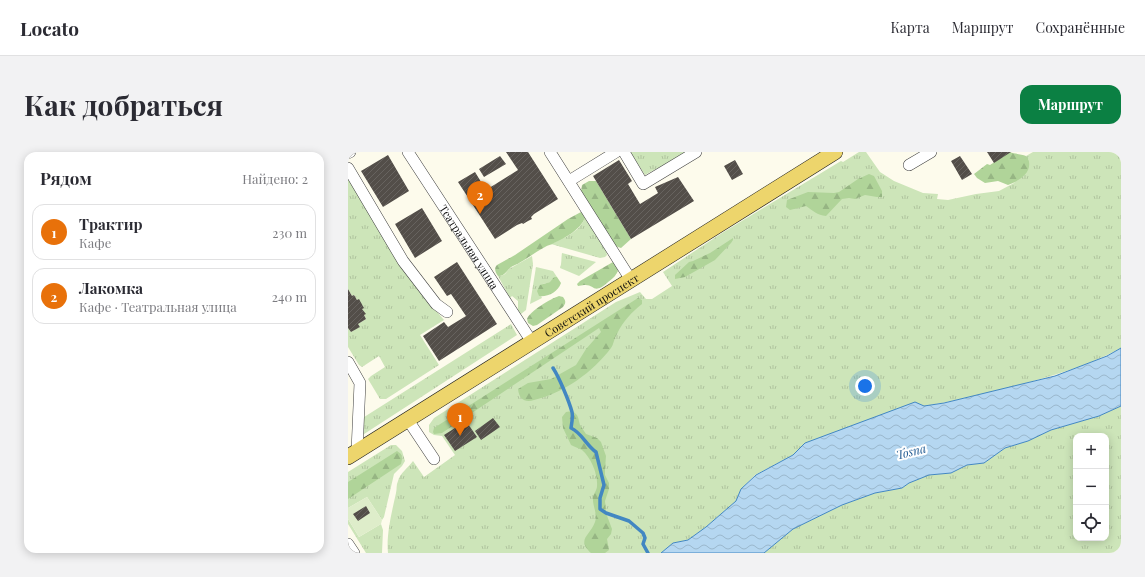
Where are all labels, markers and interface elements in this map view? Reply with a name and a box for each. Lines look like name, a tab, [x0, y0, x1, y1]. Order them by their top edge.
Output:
text: Locato	[20, 15, 79, 41]
text: Карта	[890, 18, 930, 37]
text: Маршрут	[952, 18, 1014, 37]
text: Сохранённые	[1036, 18, 1125, 37]
button: Маршрут	[1020, 85, 1121, 124]
text: Как добраться	[24, 86, 223, 123]
text: Рядом	[40, 167, 92, 189]
text: Найдено: 2	[242, 170, 308, 187]
pin: 2	[467, 181, 493, 214]
street label: Театральная улица	[437, 202, 503, 292]
text: Трактир	[79, 214, 143, 234]
text: 1	[52, 224, 56, 241]
text: 230 m	[272, 224, 307, 241]
text: Кафе	[79, 234, 111, 251]
street label: Советский проспект	[541, 269, 641, 340]
text: Лакомка	[79, 278, 143, 298]
text: 2	[51, 288, 57, 305]
text: 240 m	[272, 288, 307, 305]
text: Кафе · Театральная улица	[79, 298, 237, 315]
your location	[855, 376, 875, 396]
pin: 1	[447, 403, 473, 436]
map controls	[1073, 433, 1109, 541]
button: +	[1073, 433, 1109, 469]
water label: Tosna	[894, 440, 928, 462]
button: −	[1073, 469, 1109, 505]
button: locate	[1073, 505, 1109, 541]

